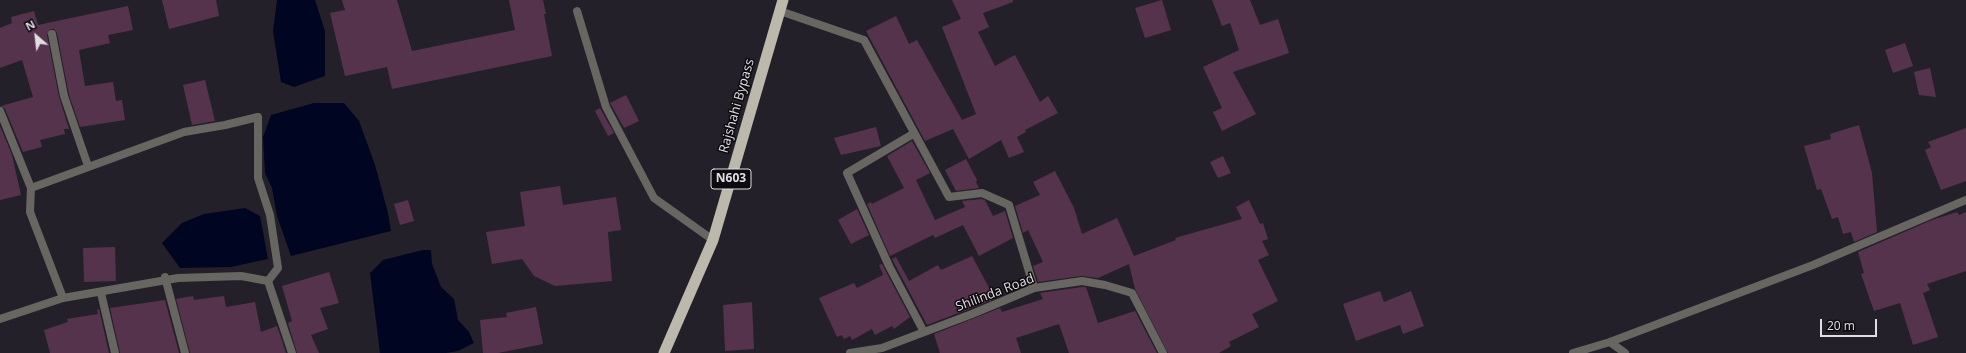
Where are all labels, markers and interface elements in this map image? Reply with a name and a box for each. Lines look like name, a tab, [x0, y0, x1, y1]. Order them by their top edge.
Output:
north arrow	[16, 16, 56, 56]
text: N	[23, 16, 38, 34]
street label: Rajshahi Bypass	[716, 57, 758, 155]
road number: N603	[711, 169, 751, 189]
street label: Shilinda Road	[954, 271, 1036, 315]
scale bar	[1822, 311, 1879, 337]
text: 20 m	[1827, 317, 1855, 334]

